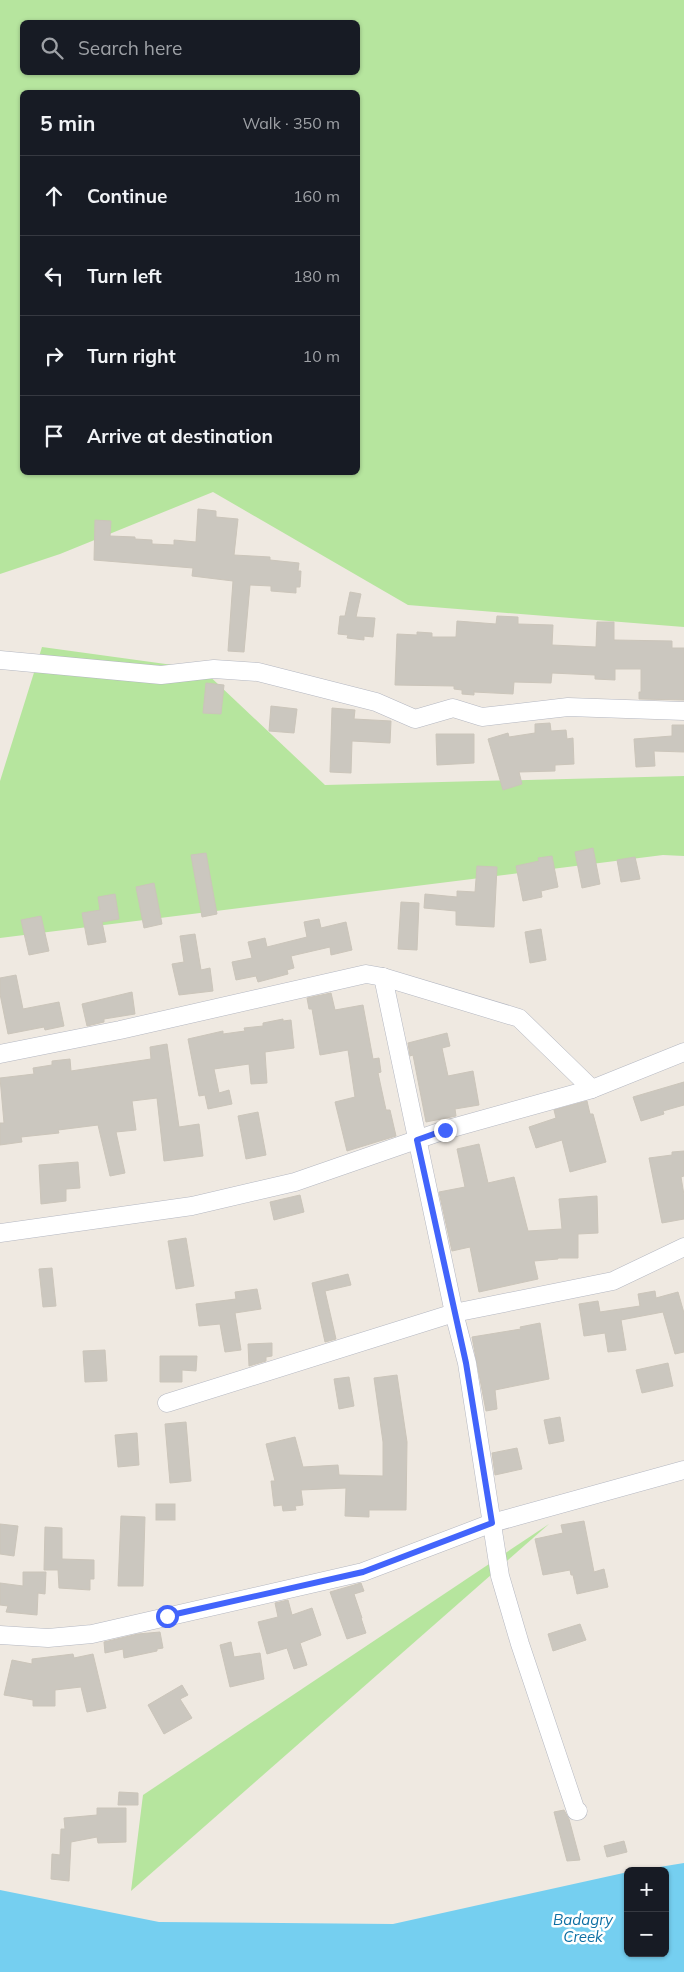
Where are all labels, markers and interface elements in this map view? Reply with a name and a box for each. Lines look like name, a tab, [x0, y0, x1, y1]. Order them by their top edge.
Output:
search box	[20, 20, 360, 75]
icon: search	[38, 34, 66, 62]
text: Search here	[78, 36, 182, 60]
text: 5 min	[40, 110, 95, 136]
text: Walk · 350 m	[242, 113, 340, 133]
icon: ahead	[40, 182, 68, 210]
text: Continue	[87, 184, 167, 208]
text: 160 m	[293, 186, 340, 206]
icon: left	[40, 262, 68, 290]
text: Turn left	[87, 264, 162, 288]
text: 180 m	[293, 266, 340, 286]
icon: right	[40, 342, 68, 370]
text: Turn right	[87, 344, 176, 368]
text: 10 m	[303, 346, 340, 366]
icon: arrive	[40, 422, 68, 450]
text: Arrive at destination	[87, 424, 273, 448]
route end	[434, 1119, 457, 1142]
route start	[156, 1605, 179, 1628]
map controls	[624, 1867, 669, 1957]
button: +	[624, 1867, 669, 1912]
water label: Badagry Creek	[553, 1910, 614, 1946]
button: −	[624, 1912, 669, 1957]

